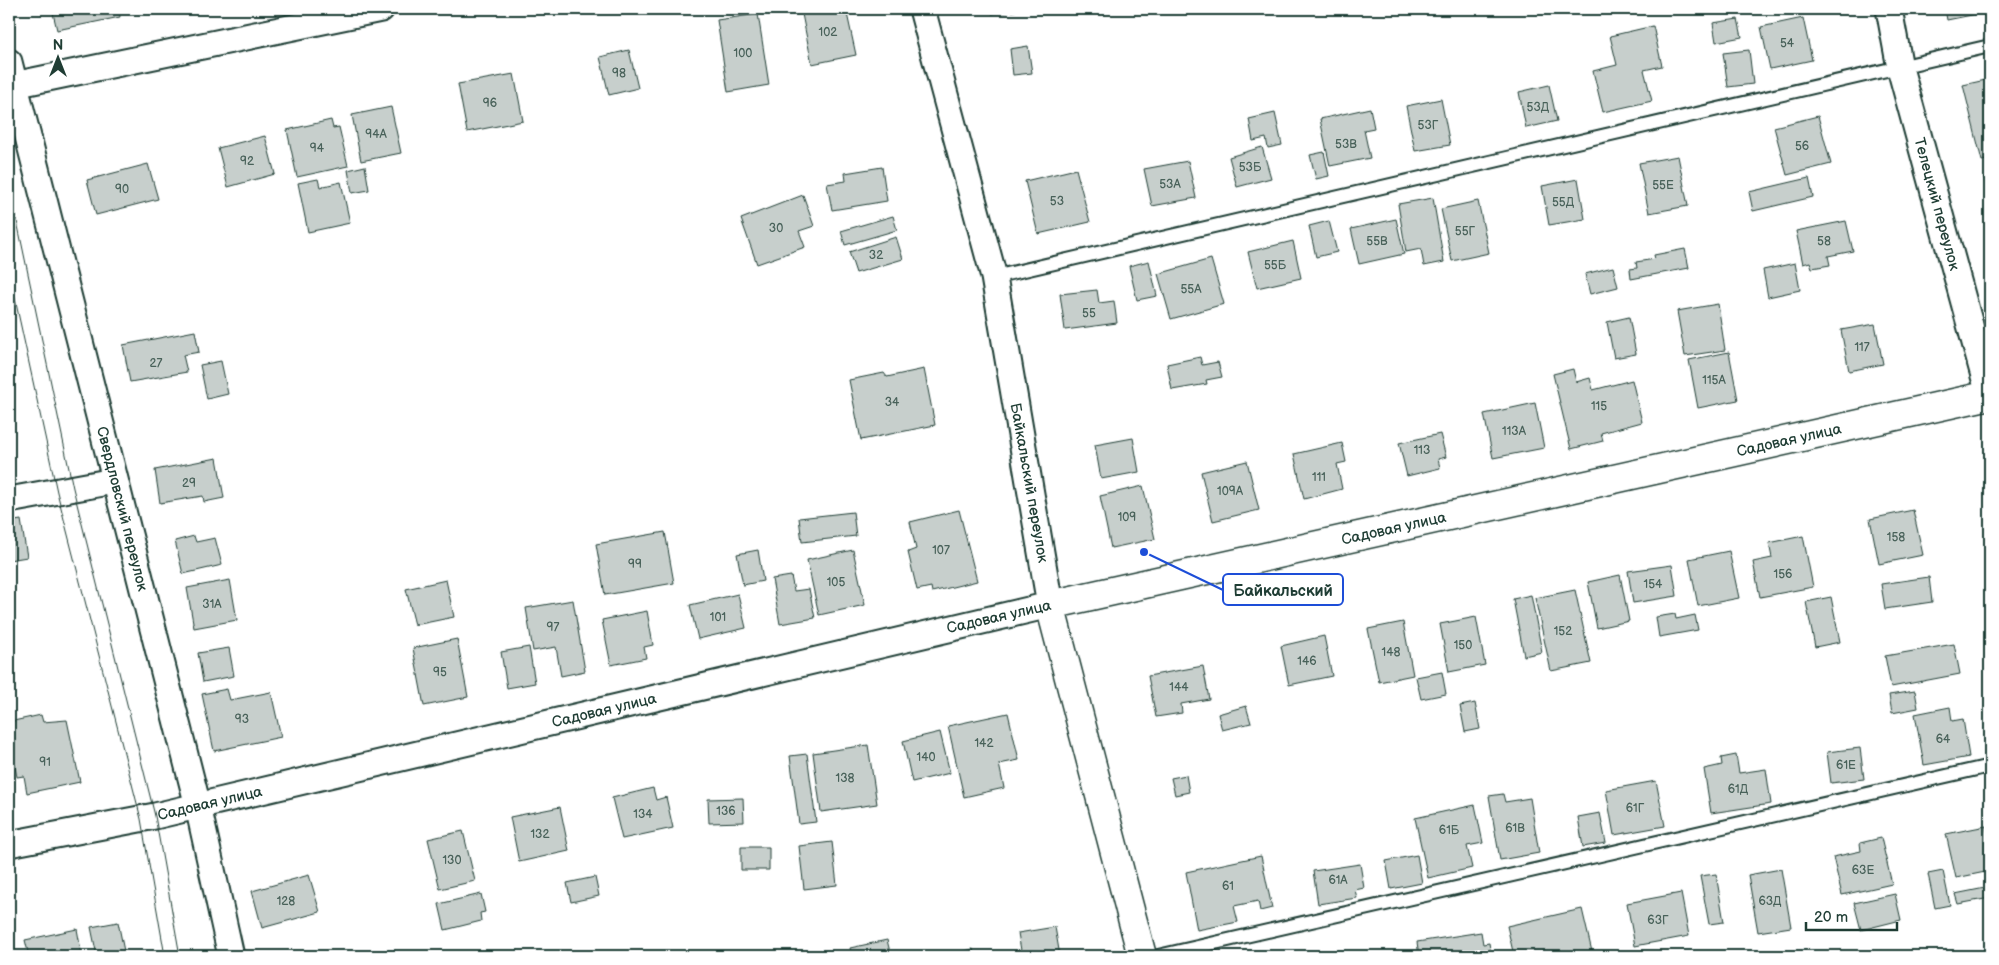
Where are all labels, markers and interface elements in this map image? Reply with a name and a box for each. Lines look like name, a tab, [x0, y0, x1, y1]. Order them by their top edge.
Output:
house number: 102	[819, 25, 837, 40]
north arrow	[32, 32, 82, 82]
house number: 54	[1780, 36, 1795, 51]
text: N	[53, 37, 63, 54]
house number: 100	[734, 46, 752, 61]
house number: 98	[612, 66, 626, 81]
house number: 96	[483, 96, 497, 111]
house number: 53Д	[1527, 100, 1550, 115]
house number: 53Г	[1418, 118, 1439, 133]
house number: 94А	[365, 127, 387, 142]
street label: Телецкий переулок	[1910, 135, 1964, 273]
house number: 53В	[1335, 137, 1357, 152]
house number: 56	[1795, 139, 1809, 154]
house number: 94	[310, 141, 325, 156]
house number: 92	[240, 154, 254, 169]
house number: 53Б	[1239, 160, 1262, 175]
house number: 53А	[1159, 177, 1181, 192]
house number: 55Е	[1652, 178, 1674, 193]
house number: 90	[115, 182, 129, 197]
house number: 53	[1050, 194, 1064, 209]
house number: 55Д	[1552, 195, 1575, 210]
house number: 30	[769, 221, 783, 236]
house number: 55Г	[1455, 224, 1476, 239]
house number: 55В	[1366, 234, 1388, 249]
house number: 58	[1817, 234, 1831, 249]
house number: 32	[869, 248, 883, 263]
house number: 55Б	[1264, 258, 1287, 273]
house number: 55А	[1180, 282, 1202, 297]
house number: 55	[1082, 306, 1096, 321]
house number: 117	[1854, 340, 1870, 355]
house number: 27	[150, 356, 163, 371]
house number: 115А	[1702, 373, 1726, 388]
house number: 34	[885, 395, 900, 410]
house number: 115	[1591, 399, 1607, 414]
street label: Байкальский переулок	[1006, 402, 1052, 564]
street label: Садовая улица	[1735, 419, 1843, 461]
street label: Свердловский переулок	[92, 424, 153, 593]
house number: 113А	[1502, 424, 1527, 439]
house number: 113	[1414, 443, 1430, 458]
house number: 111	[1312, 470, 1326, 485]
house number: 29	[182, 476, 196, 491]
house number: 109А	[1217, 484, 1244, 499]
street label: Садовая улица	[1340, 507, 1448, 549]
house number: 109	[1118, 510, 1136, 525]
house number: 158	[1887, 530, 1905, 545]
house number: 107	[932, 543, 950, 558]
house number: 99	[628, 557, 642, 572]
house number: 156	[1774, 567, 1792, 582]
callout: Байкальский	[1223, 574, 1343, 605]
house number: 105	[827, 575, 845, 590]
house number: 154	[1644, 577, 1663, 592]
text: Байкальский	[1233, 582, 1333, 601]
street label: Садовая улица	[945, 596, 1053, 638]
house number: 31А	[202, 597, 222, 612]
house number: 101	[710, 610, 726, 625]
house number: 97	[547, 620, 560, 635]
house number: 152	[1554, 624, 1572, 639]
house number: 150	[1454, 638, 1472, 653]
house number: 148	[1382, 645, 1400, 660]
house number: 146	[1297, 654, 1317, 669]
house number: 95	[433, 665, 447, 680]
house number: 144	[1169, 680, 1189, 695]
street label: Садовая улица	[550, 689, 658, 732]
house number: 93	[235, 712, 249, 727]
house number: 64	[1936, 732, 1951, 747]
house number: 142	[974, 736, 994, 751]
house number: 140	[916, 750, 936, 765]
house number: 91	[39, 755, 51, 770]
house number: 61Е	[1836, 758, 1856, 773]
house number: 138	[835, 771, 855, 786]
street label: Садовая улица	[156, 782, 264, 825]
house number: 61Д	[1728, 782, 1749, 797]
house number: 61Г	[1626, 801, 1645, 816]
house number: 136	[716, 804, 736, 819]
house number: 134	[633, 807, 653, 822]
house number: 61В	[1505, 821, 1525, 836]
house number: 61Б	[1439, 823, 1460, 838]
house number: 132	[530, 827, 550, 842]
house number: 130	[442, 853, 462, 868]
house number: 63Е	[1852, 863, 1874, 878]
house number: 61А	[1328, 873, 1348, 888]
house number: 61	[1222, 879, 1234, 894]
house number: 128	[277, 894, 295, 909]
house number: 63Д	[1758, 894, 1782, 909]
scale bar	[1806, 900, 1898, 932]
text: 20 m	[1814, 908, 1848, 927]
house number: 63Г	[1647, 913, 1669, 928]

